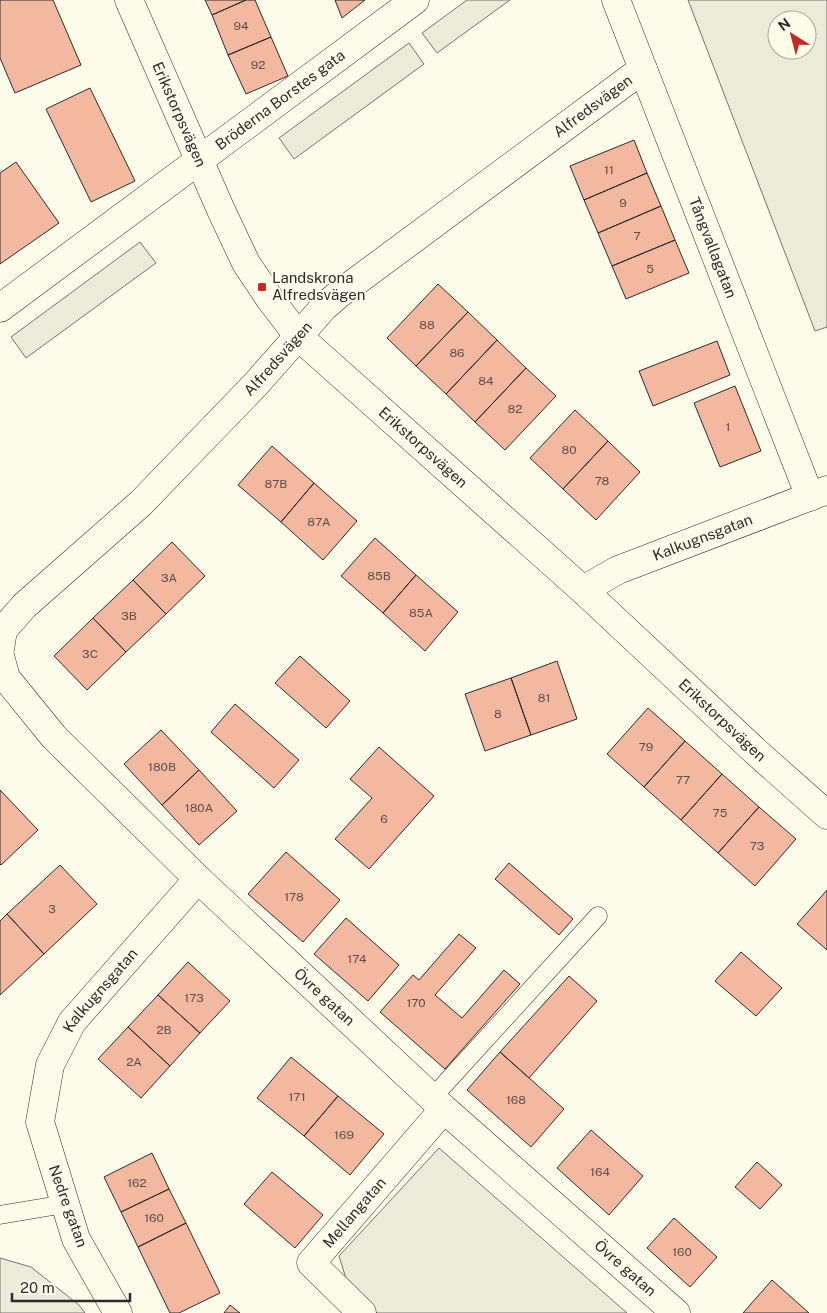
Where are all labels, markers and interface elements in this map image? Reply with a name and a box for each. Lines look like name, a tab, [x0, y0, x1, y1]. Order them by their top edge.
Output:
north arrow	[767, 10, 817, 60]
text: N	[775, 15, 793, 34]
house number: 94	[233, 19, 249, 33]
street label: Bröderna Borstes gata	[212, 46, 348, 153]
house number: 92	[251, 58, 265, 72]
street label: Erikstorpsvägen	[149, 59, 210, 169]
street label: Alfredsvägen	[550, 71, 635, 140]
house number: 11	[604, 163, 614, 177]
street label: Tångvallagatan	[686, 195, 741, 301]
house number: 9	[619, 196, 627, 210]
house number: 7	[633, 229, 641, 243]
house number: 5	[646, 262, 654, 276]
place label: Landskrona Alfredsvägen	[272, 269, 365, 303]
marker: Landskrona Alfredsvägen	[256, 281, 268, 293]
street label: Alfredsvägen	[240, 318, 315, 399]
house number: 88	[419, 318, 435, 332]
house number: 86	[449, 346, 465, 360]
house number: 84	[478, 374, 494, 388]
house number: 82	[508, 402, 522, 416]
street label: Erikstorpsvägen	[376, 403, 471, 491]
house number: 1	[726, 420, 730, 434]
house number: 80	[561, 443, 577, 457]
house number: 78	[595, 474, 610, 488]
house number: 87B	[265, 477, 287, 491]
street label: Kalkugnsgatan	[650, 510, 755, 564]
house number: 87A	[307, 515, 331, 529]
house number: 85B	[367, 569, 391, 583]
house number: 3A	[161, 571, 178, 585]
house number: 85A	[409, 606, 433, 620]
house number: 3B	[121, 609, 137, 623]
house number: 3C	[82, 647, 98, 661]
street label: Erikstorpsvägen	[676, 675, 770, 765]
house number: 81	[538, 691, 550, 705]
house number: 8	[494, 707, 502, 721]
house number: 79	[639, 740, 653, 754]
house number: 180B	[148, 760, 176, 774]
house number: 77	[676, 773, 690, 787]
house number: 180A	[185, 801, 214, 815]
house number: 75	[713, 806, 728, 820]
house number: 6	[380, 812, 388, 826]
house number: 73	[750, 839, 764, 853]
house number: 178	[284, 890, 304, 904]
house number: 3	[48, 902, 56, 916]
street label: Kalkugnsgatan	[59, 945, 141, 1035]
house number: 174	[347, 952, 367, 966]
street label: Övre gatan	[291, 964, 358, 1029]
house number: 173	[184, 991, 204, 1005]
house number: 170	[406, 996, 426, 1010]
house number: 2B	[156, 1023, 172, 1037]
house number: 2A	[126, 1055, 142, 1069]
house number: 171	[288, 1090, 306, 1104]
house number: 168	[506, 1093, 526, 1107]
house number: 169	[334, 1128, 354, 1142]
street label: Nedre gatan	[46, 1162, 91, 1249]
house number: 164	[590, 1165, 610, 1179]
street label: Mellangatan	[319, 1174, 389, 1251]
house number: 162	[127, 1176, 147, 1190]
house number: 160	[144, 1211, 164, 1225]
street label: Övre gatan	[591, 1236, 660, 1299]
house number: 160	[672, 1245, 692, 1259]
scale bar	[12, 1270, 130, 1302]
text: 20 m	[20, 1279, 55, 1296]

